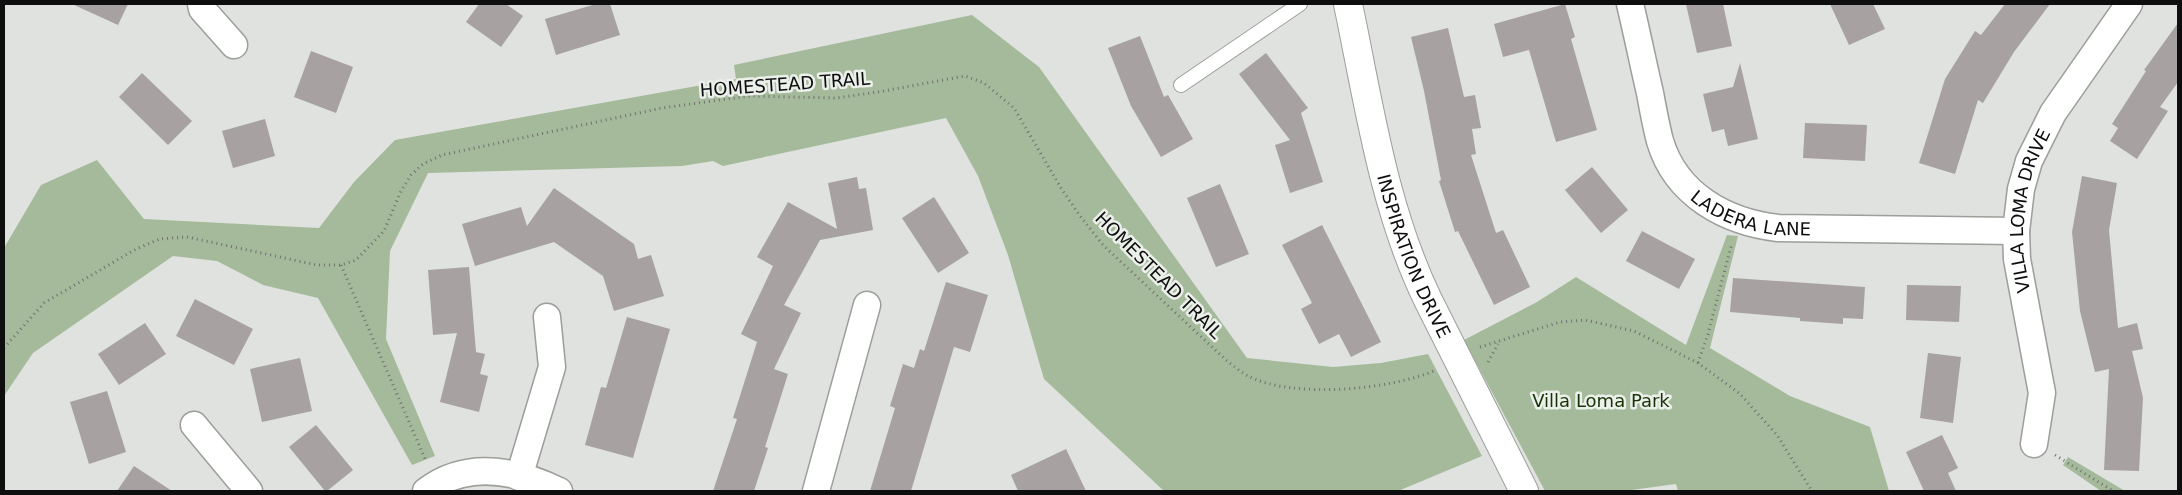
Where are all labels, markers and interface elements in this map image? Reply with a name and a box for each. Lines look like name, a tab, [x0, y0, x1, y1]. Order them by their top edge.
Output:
street label: HOMESTEAD TRAIL	[699, 68, 871, 100]
street label: VILLA LOMA DRIVE	[2005, 125, 2054, 295]
street label: INSPIRATION DRIVE	[1374, 172, 1456, 341]
street label: LADERA LANE	[1687, 185, 1811, 239]
street label: HOMESTEAD TRAIL	[1091, 207, 1227, 343]
park label: Villa Loma Park	[1532, 390, 1670, 411]

